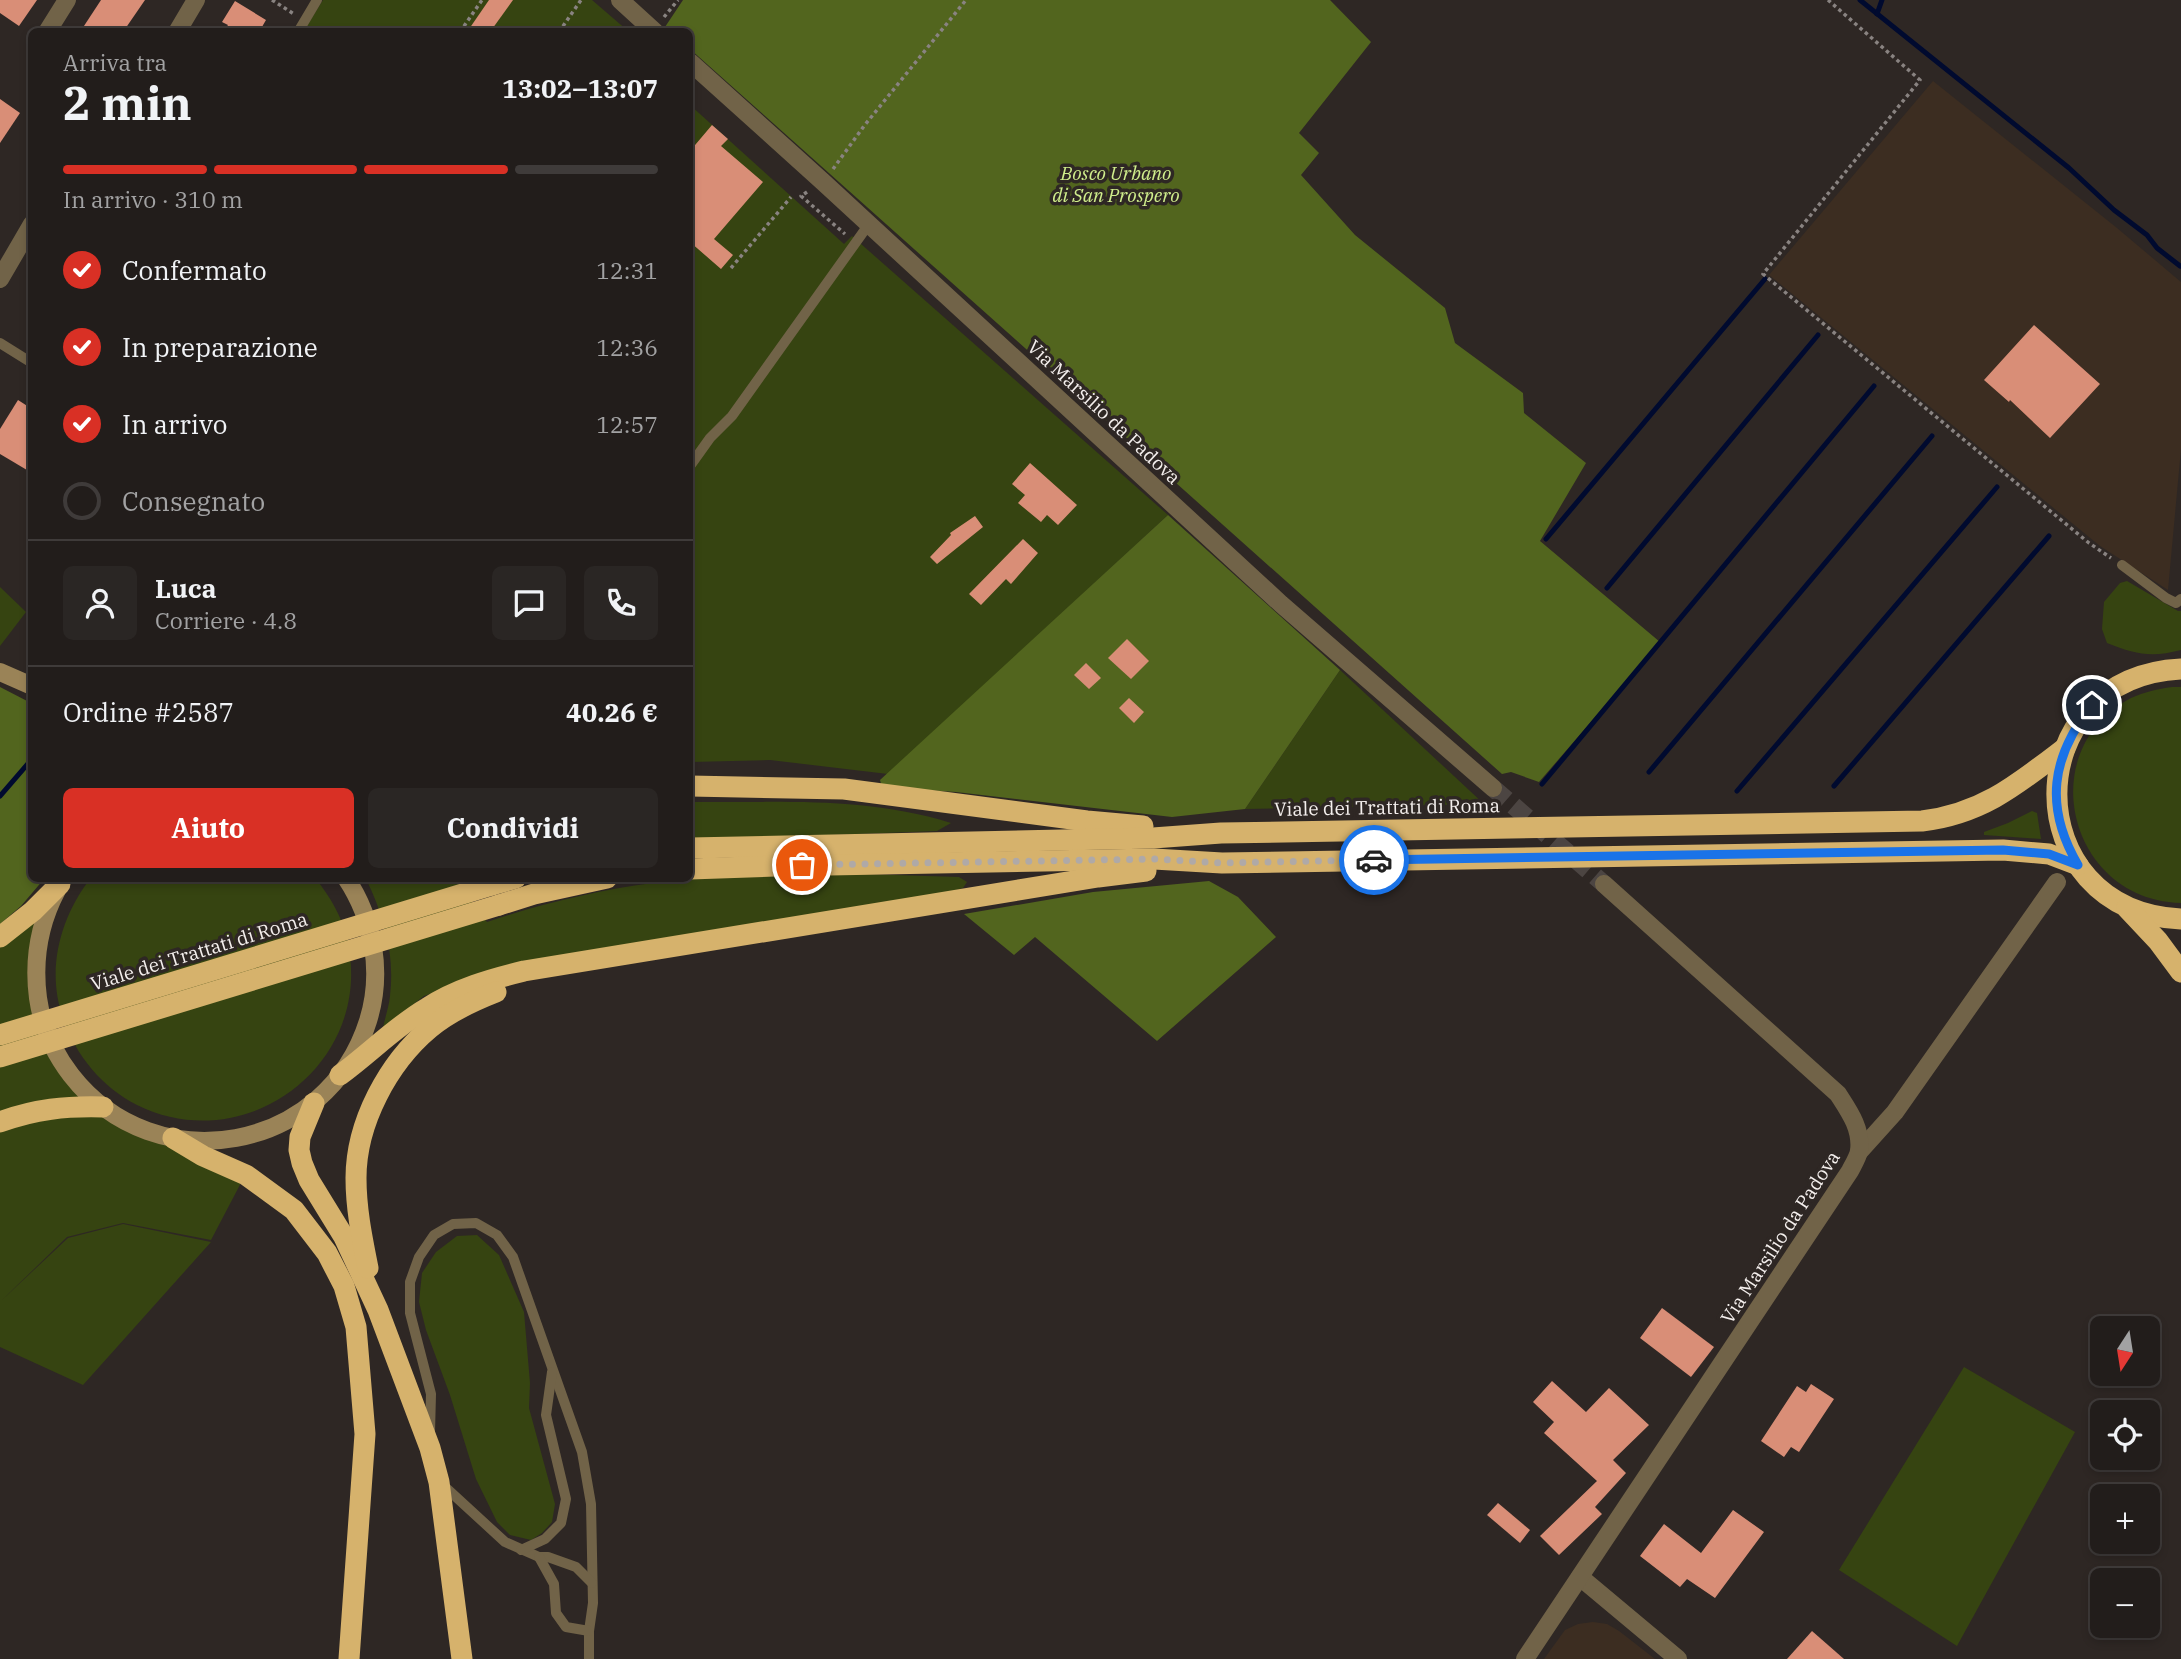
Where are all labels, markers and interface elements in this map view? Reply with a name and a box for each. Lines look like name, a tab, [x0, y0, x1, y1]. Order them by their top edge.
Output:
text: Arriva tra	[63, 47, 167, 77]
text: 13:02–13:07	[502, 71, 658, 105]
text: 2 min	[63, 73, 192, 133]
park label: Bosco Urbano di San Prospero	[1052, 161, 1180, 207]
text: In arrivo · 310 m	[63, 184, 243, 214]
icon: check	[63, 251, 101, 289]
text: Confermato	[122, 253, 267, 287]
text: 12:31	[596, 255, 658, 285]
icon: check	[63, 328, 101, 366]
text: In preparazione	[122, 330, 318, 364]
text: 12:36	[596, 332, 658, 362]
street label: Via Marsilio da Padova	[1022, 335, 1186, 489]
icon: check	[63, 405, 101, 443]
text: In arrivo	[122, 407, 227, 441]
text: 12:57	[596, 409, 658, 439]
text: Consegnato	[122, 484, 265, 518]
button: person	[63, 566, 137, 640]
button: chat	[492, 566, 566, 640]
button: phone	[584, 566, 658, 640]
text: Luca	[155, 571, 217, 605]
text: Corriere · 4.8	[155, 605, 297, 635]
pin	[2062, 675, 2122, 735]
icon: home	[2073, 686, 2111, 724]
text: Ordine #2587	[63, 695, 234, 729]
text: 40.26 €	[566, 695, 658, 729]
button: Aiuto	[63, 788, 354, 868]
button: Condividi	[368, 788, 658, 868]
street label: Viale dei Trattati di Roma	[1274, 793, 1500, 821]
courier	[1339, 825, 1409, 895]
pin	[772, 835, 832, 895]
icon: car	[1355, 841, 1393, 879]
icon: bag	[783, 846, 821, 884]
street label: Viale dei Trattati di Roma	[87, 907, 311, 995]
street label: Via Marsilio da Padova	[1715, 1146, 1845, 1328]
north arrow	[2090, 1316, 2160, 1386]
map controls	[2090, 1316, 2160, 1638]
button: locate	[2090, 1400, 2160, 1470]
button: +	[2090, 1484, 2160, 1554]
button: −	[2090, 1568, 2160, 1638]

